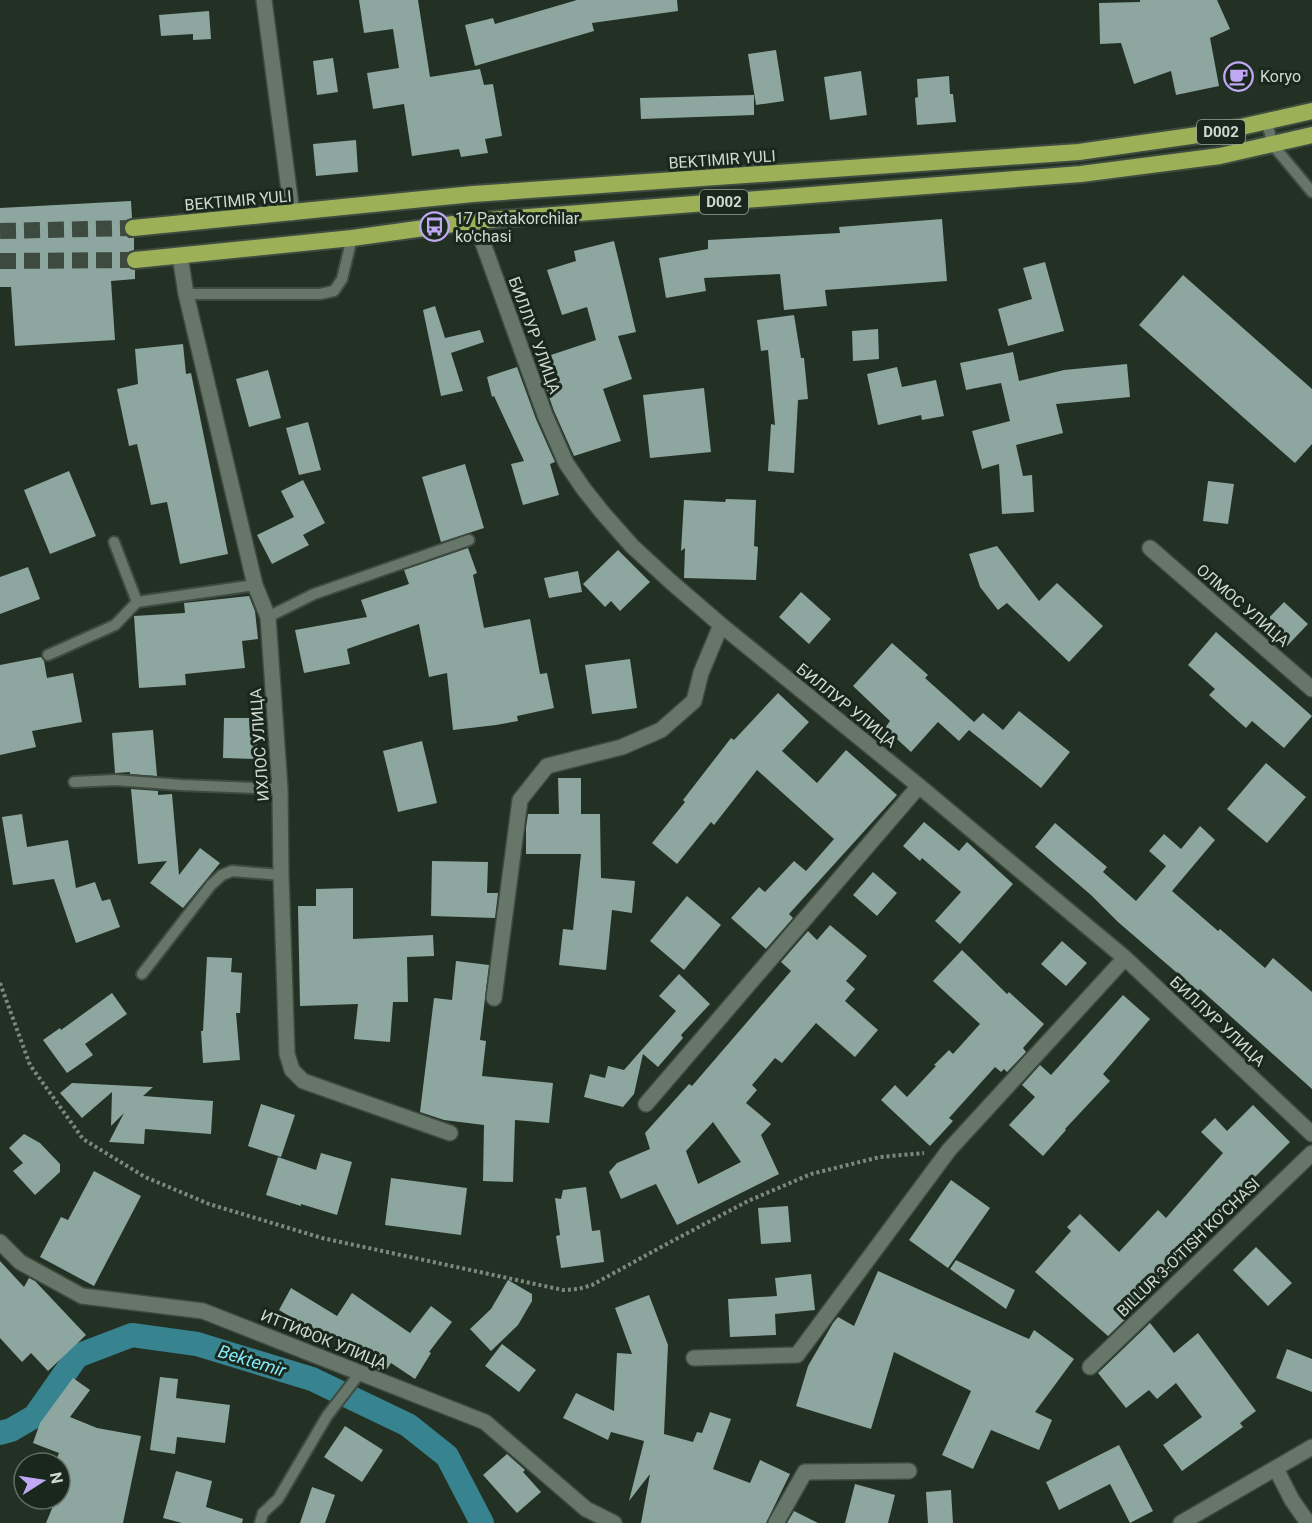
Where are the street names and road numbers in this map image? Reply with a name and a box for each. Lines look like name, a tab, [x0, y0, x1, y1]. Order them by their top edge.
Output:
road number: D002	[1197, 120, 1245, 144]
street label: BEKTIMIR YULI	[668, 146, 776, 173]
street label: BEKTIMIR YULI	[184, 186, 292, 215]
road number: D002	[700, 190, 748, 214]
street label: БИЛЛУР УЛИЦА	[505, 274, 565, 397]
street label: ОЛМОС УЛИЦА	[1193, 560, 1293, 651]
street label: БИЛЛУР УЛИЦА	[793, 659, 901, 752]
street label: ИХЛОС УЛИЦА	[246, 687, 273, 802]
street label: БИЛЛУР УЛИЦА	[1166, 972, 1270, 1071]
street label: BILLUR 3-O'TISH KO'CHASI	[1113, 1174, 1264, 1321]
street label: ИТТИФОК УЛИЦА	[258, 1306, 390, 1374]

